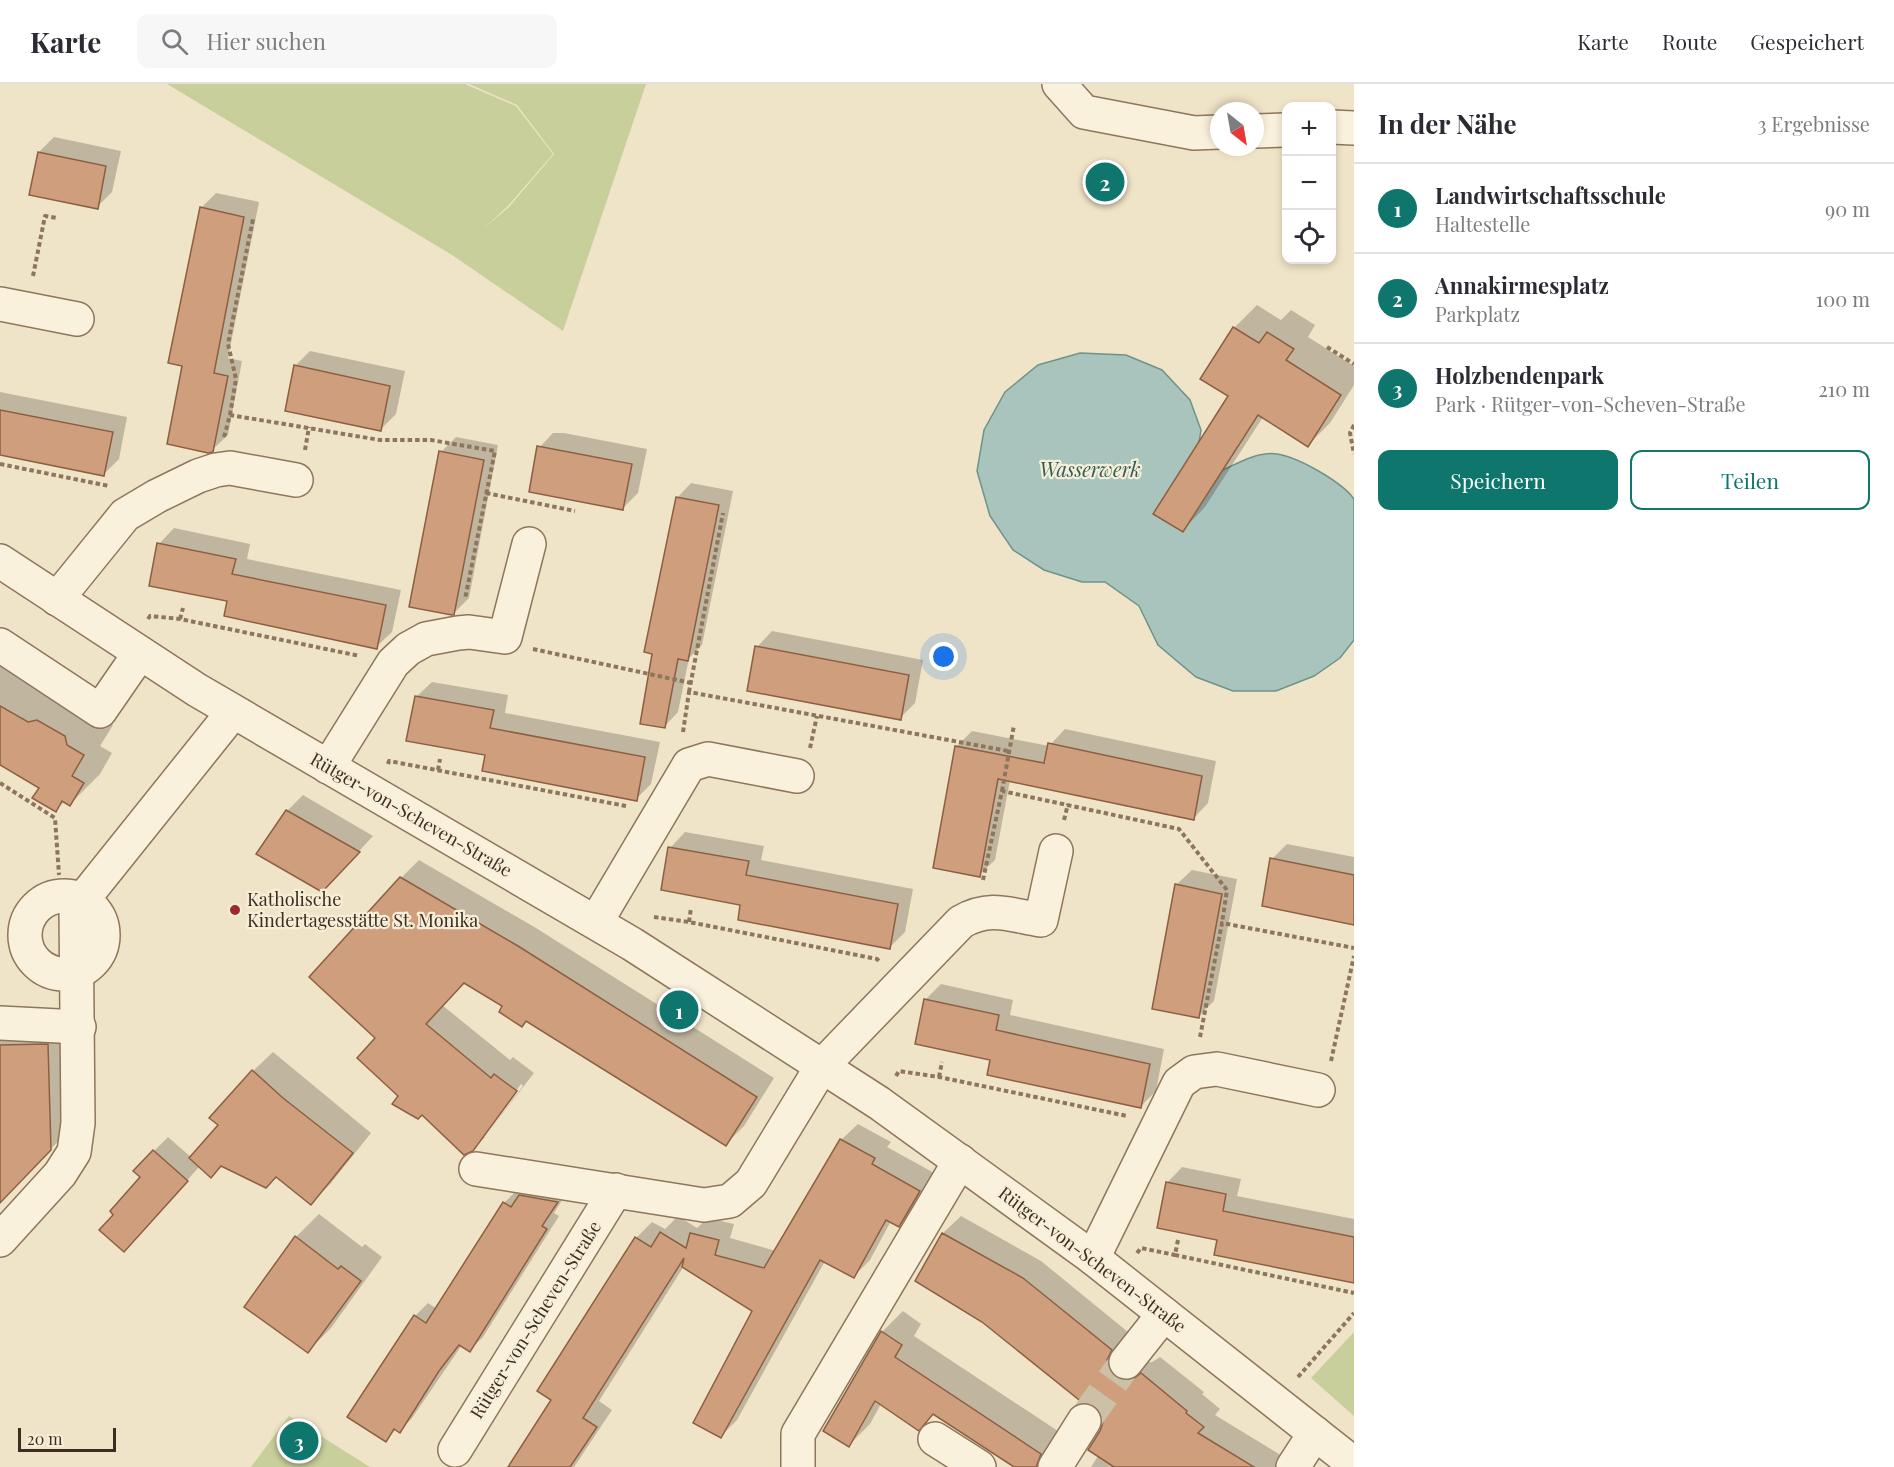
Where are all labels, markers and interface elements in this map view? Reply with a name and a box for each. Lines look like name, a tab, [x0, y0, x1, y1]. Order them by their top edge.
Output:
search box	[137, 14, 557, 68]
text: Karte	[30, 23, 101, 60]
icon: search	[158, 25, 191, 58]
text: Hier suchen	[206, 26, 326, 56]
text: Karte	[1577, 27, 1629, 55]
text: Route	[1662, 27, 1717, 55]
text: Gespeichert	[1750, 27, 1864, 55]
north arrow	[1210, 102, 1264, 156]
map controls	[1282, 102, 1336, 264]
button: +	[1282, 102, 1336, 156]
text: In der Nähe	[1378, 106, 1517, 141]
text: 3 Ergebnisse	[1757, 110, 1870, 137]
button: −	[1282, 156, 1336, 210]
pin: 2	[1086, 160, 1124, 204]
text: Landwirtschaftsschule	[1435, 180, 1666, 210]
text: 1	[1394, 195, 1401, 222]
text: 90 m	[1825, 195, 1870, 222]
button: locate	[1282, 210, 1336, 264]
text: Haltestelle	[1435, 210, 1530, 237]
text: Annakirmesplatz	[1435, 270, 1609, 300]
text: 2	[1392, 285, 1403, 312]
text: 100 m	[1816, 285, 1870, 312]
text: Parkplatz	[1435, 300, 1520, 327]
text: Holzbendenpark	[1435, 360, 1604, 390]
text: 3	[1393, 375, 1402, 402]
text: 210 m	[1818, 375, 1870, 402]
text: Park · Rütger-von-Scheven-Straße	[1435, 390, 1746, 417]
button: Speichern	[1378, 450, 1618, 510]
button: Teilen	[1630, 450, 1870, 510]
water label: Wasserwerk	[1040, 455, 1140, 482]
your location	[929, 642, 958, 671]
street label: Rütger-von-Scheven-Straße	[306, 746, 517, 882]
place label: Katholische Kindertagesstätte St. Monika	[247, 887, 478, 932]
marker: Katholische Kindertagesstätte St. Monika	[228, 903, 242, 917]
pin: 1	[660, 988, 698, 1032]
street label: Rütger-von-Scheven-Straße	[994, 1181, 1191, 1338]
street label: Rütger-von-Scheven-Straße	[464, 1216, 606, 1423]
pin: 3	[280, 1418, 318, 1464]
scale bar	[18, 1425, 116, 1452]
text: 20 m	[27, 1428, 62, 1449]

